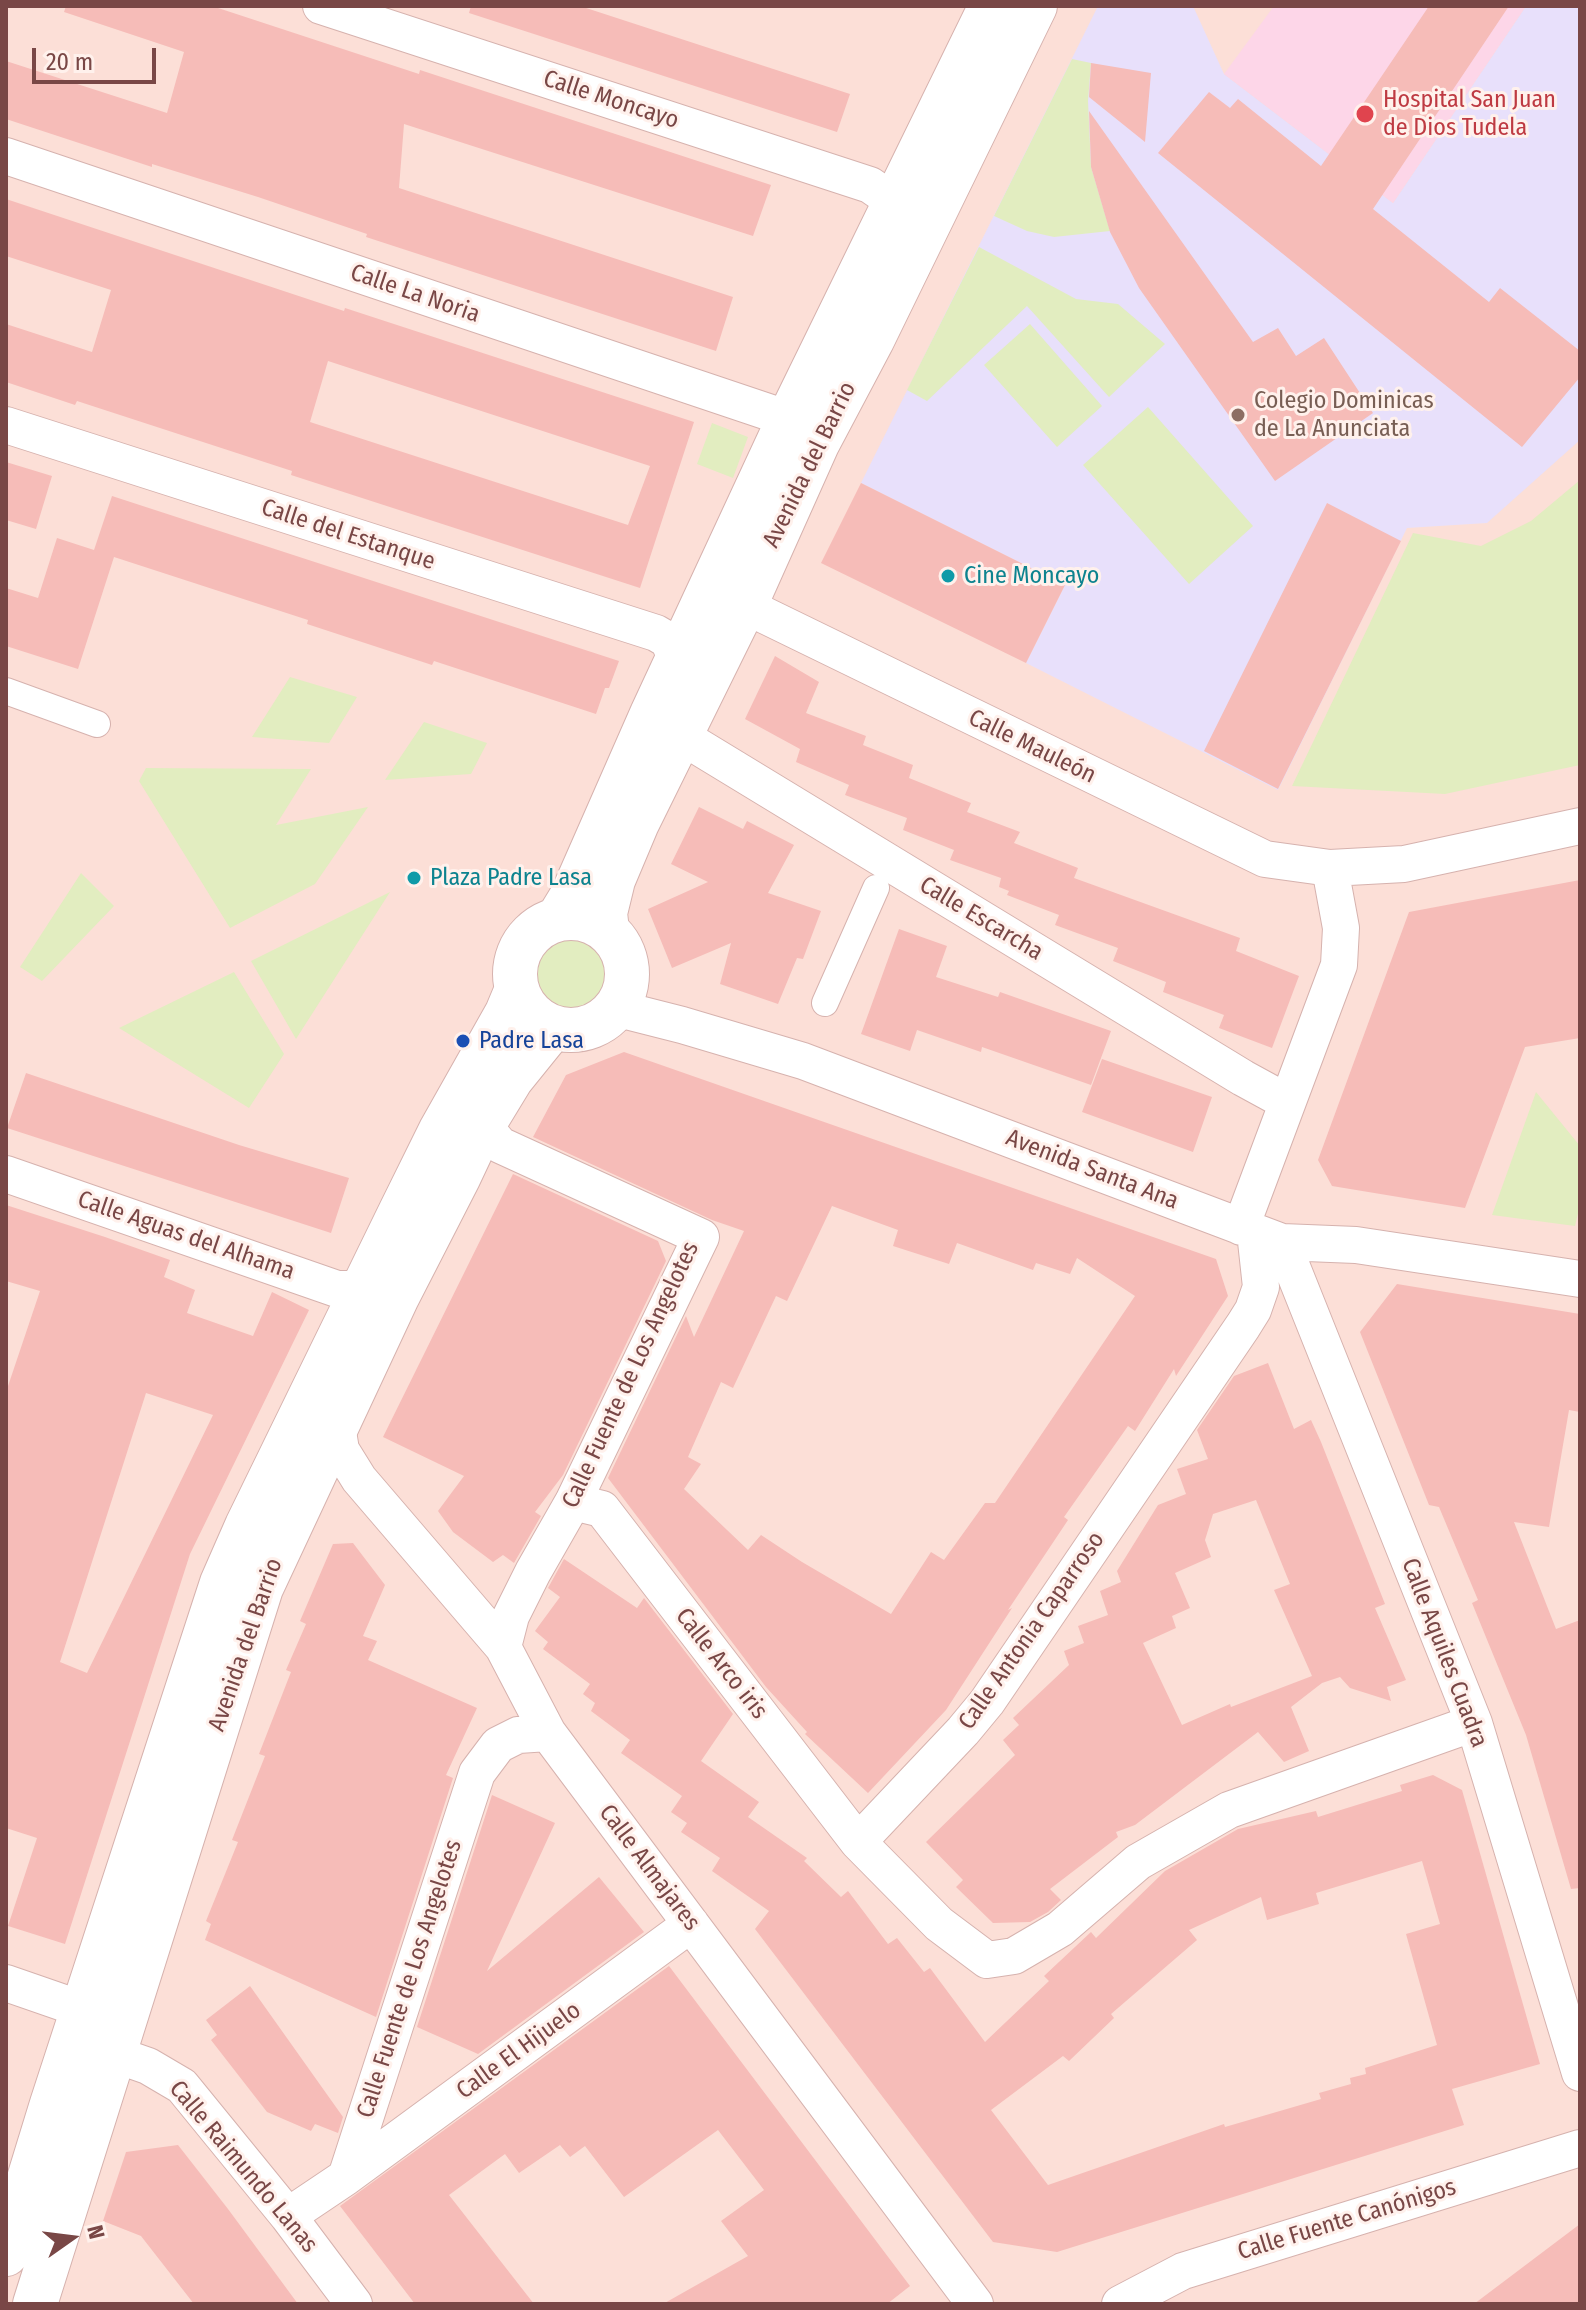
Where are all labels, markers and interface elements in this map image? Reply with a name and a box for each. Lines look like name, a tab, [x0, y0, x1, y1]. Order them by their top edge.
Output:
scale bar	[36, 32, 160, 82]
text: 20 m	[46, 48, 93, 76]
street label: Calle Moncayo	[540, 65, 682, 135]
place label: Hospital San Juan de Dios Tudela	[1383, 86, 1556, 142]
marker: Hospital San Juan de Dios Tudela	[1354, 103, 1376, 125]
street label: Calle La Noria	[347, 258, 483, 330]
street label: Avenida del Barrio	[757, 377, 863, 553]
place label: Colegio Dominicas de La Anunciata	[1254, 387, 1434, 443]
marker: Colegio Dominicas de La Anunciata	[1229, 406, 1247, 424]
street label: Calle del Estanque	[257, 493, 439, 577]
place label: Cine Moncayo	[964, 562, 1099, 590]
marker: Cine Moncayo	[939, 567, 957, 585]
street label: Calle Mauleón	[964, 704, 1100, 790]
place label: Plaza Padre Lasa	[430, 864, 592, 892]
marker: Plaza Padre Lasa	[405, 869, 423, 887]
street label: Calle Escarcha	[914, 871, 1048, 967]
place label: Padre Lasa	[479, 1027, 584, 1055]
marker: Padre Lasa	[454, 1032, 472, 1050]
street label: Avenida Santa Ana	[1002, 1124, 1182, 1216]
street label: Calle Aguas del Alhama	[74, 1185, 298, 1287]
street label: Calle Fuente de Los Angelotes	[557, 1237, 705, 1513]
street label: Calle Antonia Caparroso	[953, 1527, 1111, 1735]
street label: Avenida del Barrio	[203, 1555, 289, 1735]
street label: Calle Aquiles Cuadra	[1395, 1555, 1493, 1751]
street label: Calle Arco iris	[669, 1603, 773, 1725]
street label: Calle Almajares	[592, 1799, 706, 1937]
street label: Calle Fuente de Los Angelotes	[351, 1836, 469, 2122]
street label: Calle El Hijuelo	[451, 1996, 587, 2106]
street label: Calle Raimundo Lanas	[163, 2075, 323, 2259]
street label: Calle Fuente Canónigos	[1234, 2173, 1460, 2267]
north arrow	[32, 2198, 112, 2278]
text: N	[81, 2222, 110, 2242]

